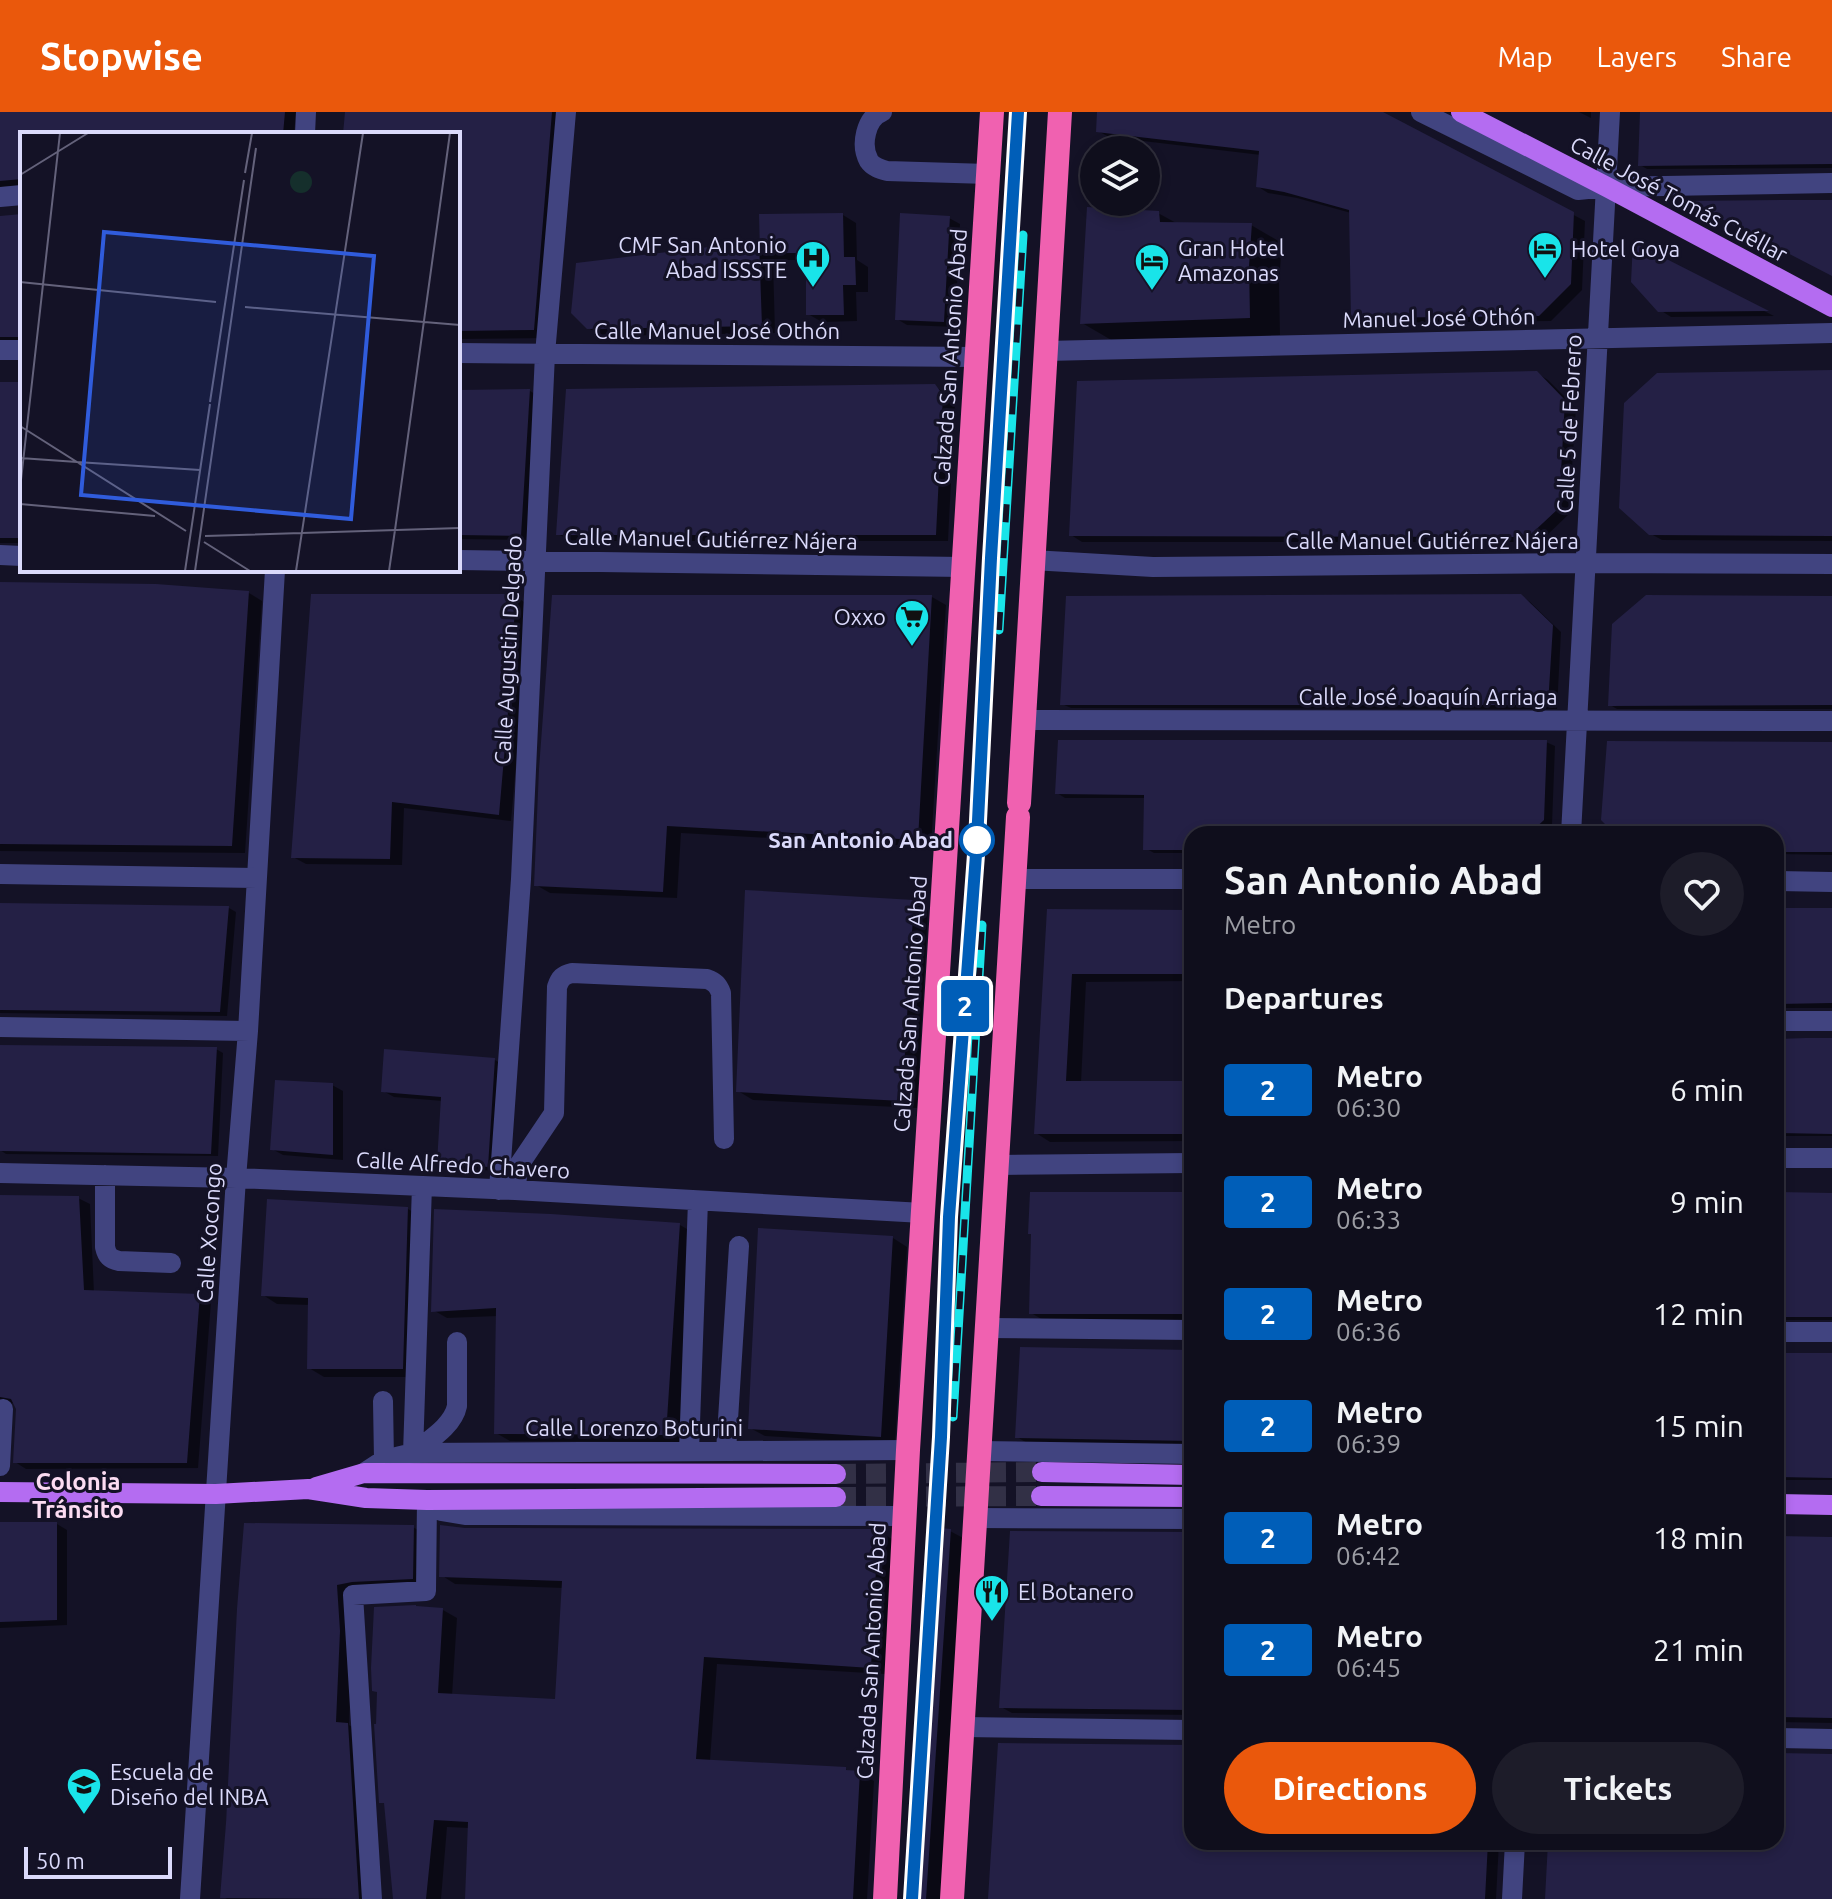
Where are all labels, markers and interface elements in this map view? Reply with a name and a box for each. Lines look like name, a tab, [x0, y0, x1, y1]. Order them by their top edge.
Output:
text: Stopwise	[40, 35, 203, 77]
text: Map	[1497, 41, 1553, 72]
text: Layers	[1597, 41, 1677, 72]
text: Share	[1721, 41, 1792, 72]
street label: Calle José Tomás Cuéllar	[1566, 131, 1793, 267]
inset map	[20, 132, 460, 572]
map controls	[1080, 136, 1160, 216]
button: layers	[1080, 136, 1160, 216]
street label: Calzada San Antonio Abad	[928, 228, 971, 486]
hotel icon: Hotel Goya	[1526, 230, 1564, 280]
place label: CMF San Antonio Abad ISSSTE	[618, 232, 787, 282]
place label: Gran Hotel Amazonas	[1178, 235, 1285, 285]
place label: Hotel Goya	[1571, 236, 1680, 261]
hospital icon: CMF San Antonio Abad ISSSTE	[794, 239, 832, 289]
hotel icon: Gran Hotel Amazonas	[1133, 242, 1171, 292]
street label: Manuel José Othón	[1342, 303, 1536, 332]
street label: Calle Manuel José Othón	[594, 318, 840, 343]
street label: Calle 5 de Febrero	[1551, 334, 1586, 514]
street label: Calle Manuel Gutiérrez Nájera	[564, 523, 858, 554]
street label: Calle Manuel Gutiérrez Nájera	[1285, 528, 1579, 553]
street label: Calle Augustin Delgado	[489, 535, 526, 765]
supermarket icon: Oxxo	[893, 598, 931, 648]
place label: Oxxo	[834, 604, 886, 629]
street label: Calle José Joaquín Arriaga	[1299, 684, 1557, 709]
marker: San Antonio Abad	[960, 823, 994, 857]
place label: San Antonio Abad	[768, 827, 953, 852]
button: heart	[1660, 852, 1744, 936]
text: San Antonio Abad	[1224, 859, 1543, 901]
street label: Calzada San Antonio Abad	[888, 875, 931, 1133]
text: Metro	[1224, 910, 1296, 939]
line badge: 2	[939, 980, 991, 1032]
text: Departures	[1224, 981, 1384, 1015]
text: 2	[957, 990, 973, 1021]
text: Metro	[1336, 1059, 1423, 1093]
text: 6 min	[1670, 1073, 1744, 1107]
text: 2	[1260, 1074, 1276, 1105]
text: 06:30	[1336, 1093, 1401, 1122]
street label: Calle Alfredo Chavero	[355, 1146, 571, 1183]
street label: Calle Xocongo	[191, 1162, 226, 1304]
text: Metro	[1336, 1171, 1423, 1205]
text: 9 min	[1670, 1185, 1744, 1219]
text: 2	[1260, 1186, 1276, 1217]
text: 06:33	[1336, 1205, 1401, 1234]
text: Metro	[1336, 1283, 1423, 1317]
text: 12 min	[1653, 1297, 1744, 1331]
text: 2	[1260, 1298, 1276, 1329]
text: 06:36	[1336, 1317, 1401, 1346]
text: Metro	[1336, 1395, 1423, 1429]
text: 15 min	[1653, 1409, 1744, 1443]
text: 2	[1260, 1410, 1276, 1441]
street label: Calle Lorenzo Boturini	[525, 1415, 743, 1440]
text: 06:39	[1336, 1429, 1401, 1458]
district label: Colonia Tránsito	[32, 1468, 124, 1523]
text: Metro	[1336, 1507, 1423, 1541]
text: 18 min	[1653, 1521, 1744, 1555]
street label: Calzada San Antonio Abad	[851, 1522, 890, 1780]
text: 2	[1260, 1522, 1276, 1553]
text: 06:42	[1336, 1541, 1401, 1570]
restaurant icon: El Botanero	[973, 1573, 1011, 1623]
place label: El Botanero	[1018, 1579, 1134, 1604]
text: Metro	[1336, 1619, 1423, 1653]
text: 21 min	[1653, 1633, 1744, 1667]
text: 2	[1260, 1634, 1276, 1665]
text: 06:45	[1336, 1653, 1401, 1682]
button: Directions	[1224, 1742, 1476, 1834]
button: Tickets	[1492, 1742, 1744, 1834]
place label: Escuela de Diseño del INBA	[110, 1759, 269, 1809]
school or university icon: Escuela de Diseño del INBA	[65, 1766, 103, 1816]
scale bar	[24, 1843, 172, 1879]
text: 50 m	[36, 1848, 85, 1873]

